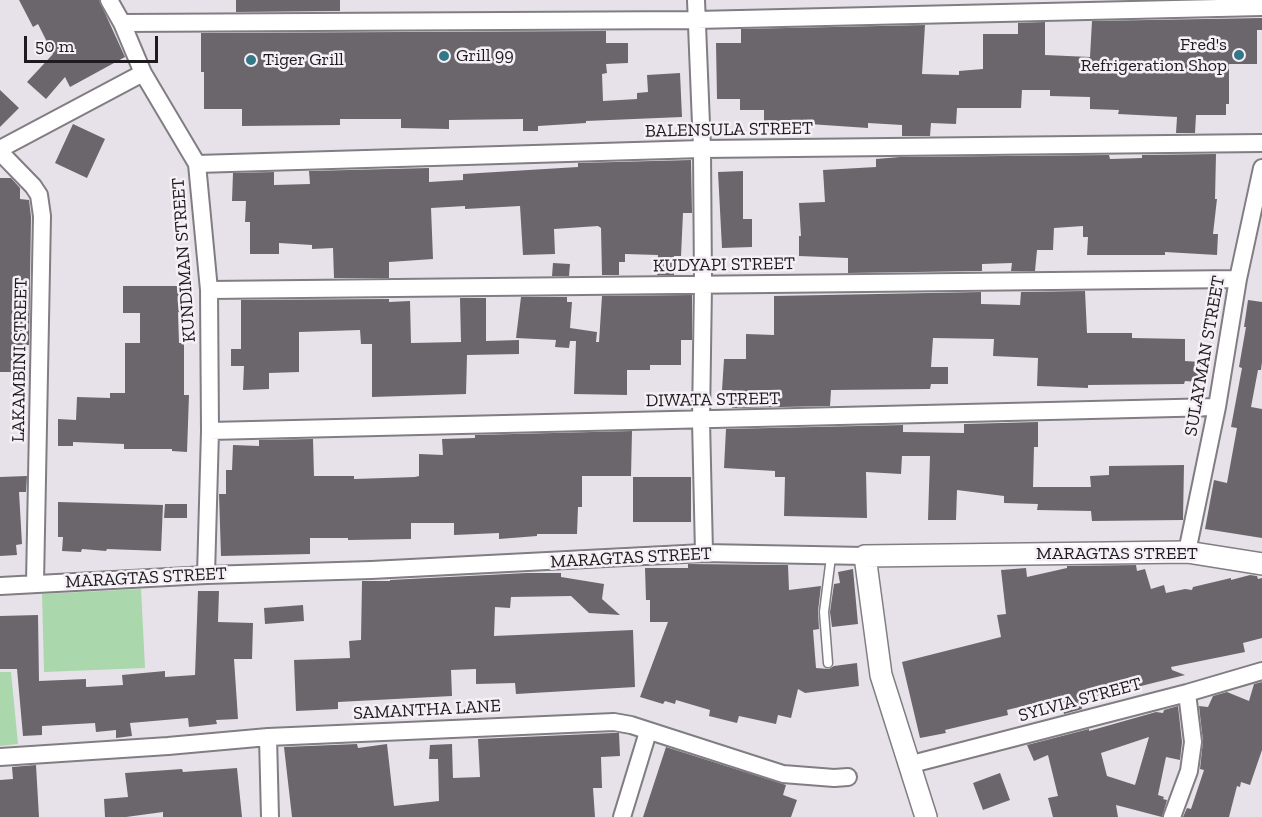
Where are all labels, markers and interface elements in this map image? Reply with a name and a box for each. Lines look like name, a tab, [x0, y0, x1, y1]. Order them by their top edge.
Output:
scale bar	[27, 24, 160, 62]
place label: Fred's Refrigeration Shop	[1081, 34, 1227, 76]
text: 50 m	[35, 35, 74, 57]
place label: Grill 99	[456, 45, 514, 67]
marker: Fred's Refrigeration Shop	[1232, 48, 1246, 62]
place label: Tiger Grill	[263, 49, 344, 71]
marker: Grill 99	[437, 49, 451, 63]
marker: Tiger Grill	[244, 53, 258, 67]
street label: BALENSULA STREET	[645, 118, 813, 142]
street label: KUNDIMAN STREET	[167, 177, 201, 343]
street label: KUDYAPI STREET	[653, 253, 795, 277]
street label: SULAYMAN STREET	[1180, 274, 1230, 438]
street label: LAKAMBINI STREET	[8, 278, 32, 442]
street label: DIWATA STREET	[645, 388, 781, 412]
street label: MARAGTAS STREET	[550, 543, 712, 573]
street label: MARAGTAS STREET	[1036, 543, 1198, 565]
street label: MARAGTAS STREET	[65, 563, 227, 593]
street label: SYLVIA STREET	[1016, 673, 1144, 727]
street label: SAMANTHA LANE	[353, 695, 501, 725]

